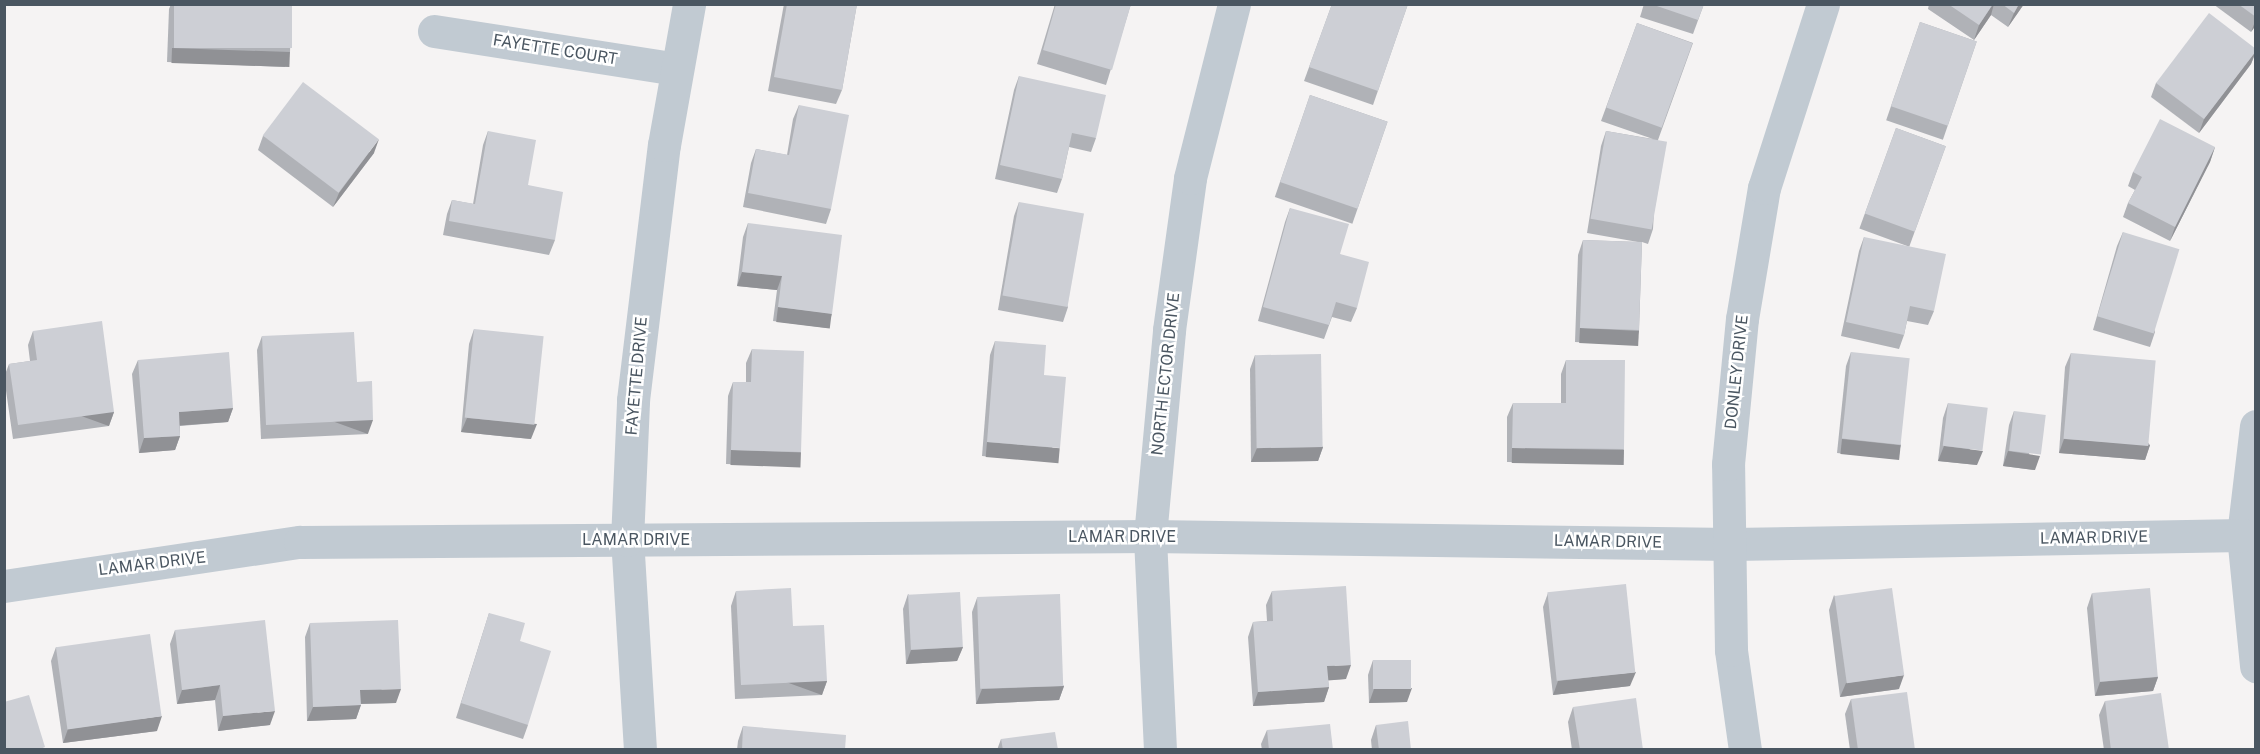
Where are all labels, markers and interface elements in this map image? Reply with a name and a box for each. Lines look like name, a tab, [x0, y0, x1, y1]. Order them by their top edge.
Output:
street label: FAYETTE COURT	[491, 31, 619, 69]
street label: NORTH ECTOR DRIVE	[1148, 292, 1184, 456]
street label: DONLEY DRIVE	[1721, 314, 1753, 430]
street label: FAYETTE DRIVE	[622, 316, 652, 436]
street label: LAMAR DRIVE	[1068, 527, 1176, 547]
street label: LAMAR DRIVE	[2040, 527, 2148, 549]
street label: LAMAR DRIVE	[582, 530, 690, 550]
street label: LAMAR DRIVE	[1554, 531, 1662, 553]
street label: LAMAR DRIVE	[97, 548, 207, 580]

